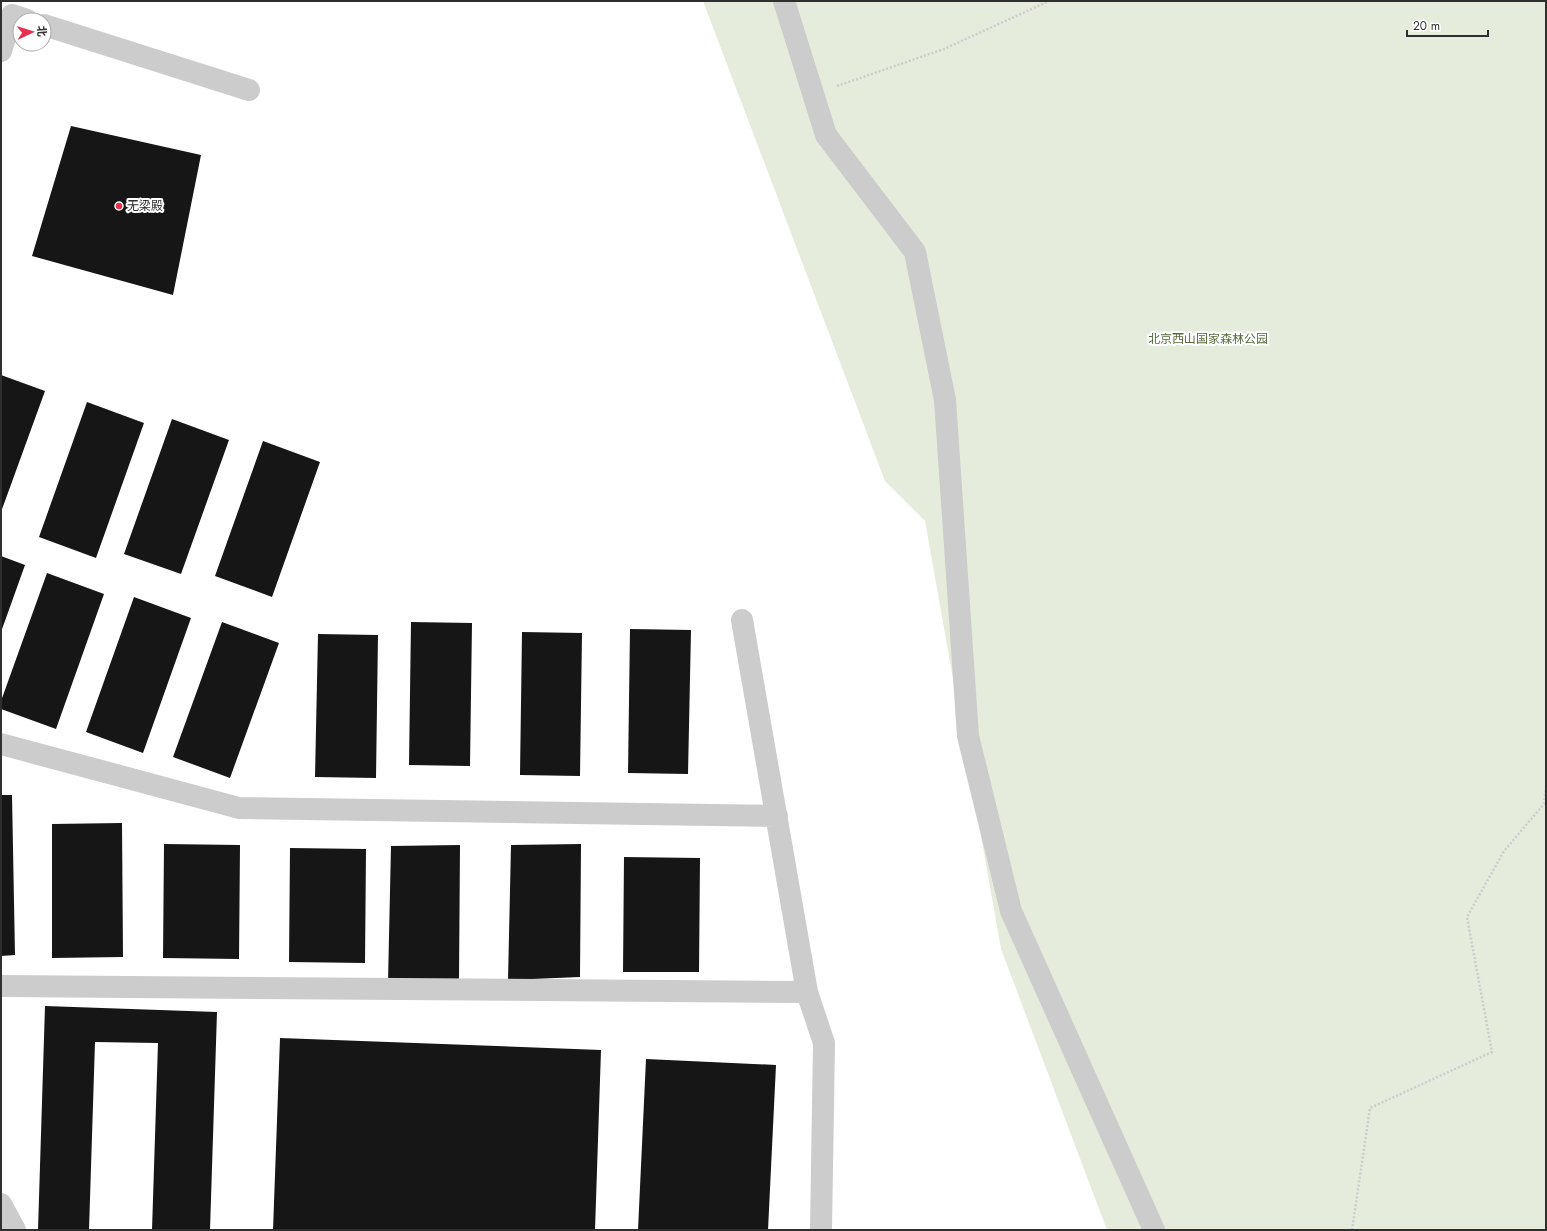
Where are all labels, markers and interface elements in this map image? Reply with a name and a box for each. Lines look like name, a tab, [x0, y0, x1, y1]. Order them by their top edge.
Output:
north arrow	[12, 12, 52, 52]
scale bar	[1407, 12, 1488, 38]
text: 20 m	[1413, 17, 1440, 35]
text: 北	[34, 25, 50, 37]
place label: 无梁殿	[127, 197, 163, 215]
marker: 无梁殿	[114, 201, 124, 211]
park label: 北京西山国家森林公园	[1148, 330, 1268, 348]

